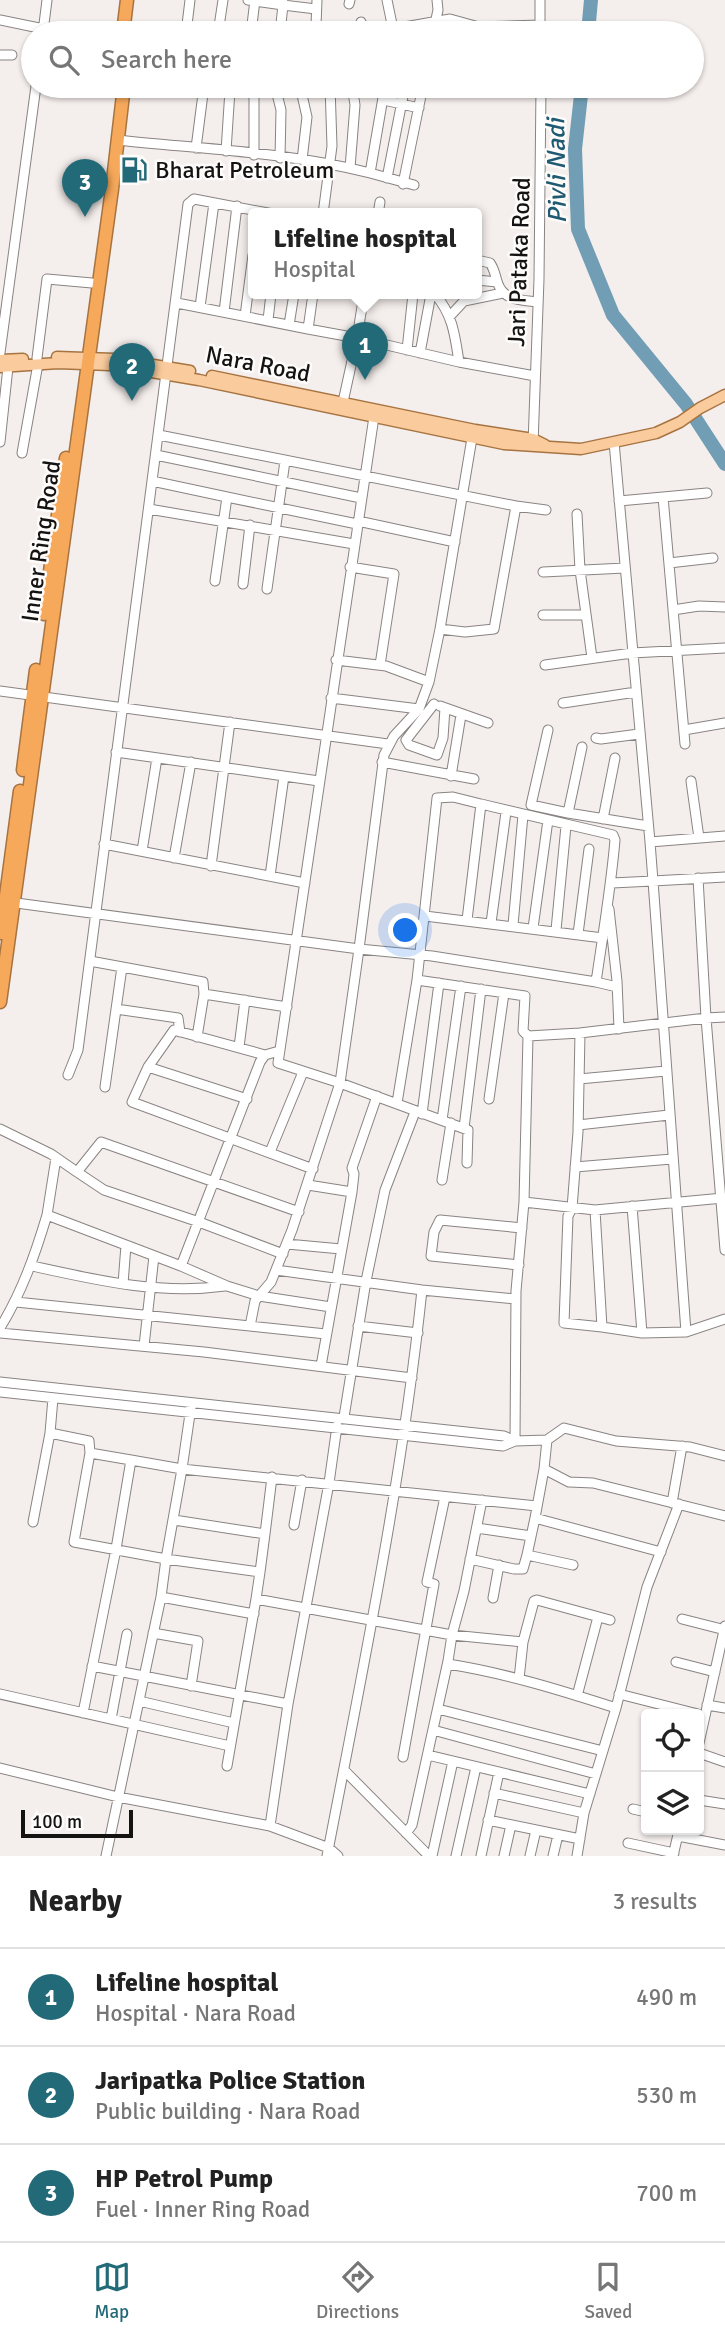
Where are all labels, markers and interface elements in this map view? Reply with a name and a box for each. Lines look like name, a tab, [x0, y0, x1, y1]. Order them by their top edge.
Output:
search box	[21, 21, 704, 98]
icon: search	[45, 41, 83, 79]
text: Search here	[101, 44, 232, 76]
water label: Pivli Nadi	[540, 115, 574, 224]
fuel station icon: Bharat Petroleum	[119, 155, 149, 185]
place label: Bharat Petroleum	[155, 155, 334, 185]
pin: 3	[62, 159, 108, 217]
street label: Jari Pataka Road	[501, 177, 537, 347]
popup	[248, 208, 482, 299]
text: Lifeline hospital	[273, 223, 457, 255]
text: Hospital	[273, 255, 356, 284]
pin: 1	[342, 322, 388, 380]
street label: Nara Road	[203, 339, 313, 389]
pin: 2	[109, 343, 155, 401]
street label: Inner Ring Road	[15, 458, 67, 624]
your location	[388, 913, 422, 947]
map controls	[641, 1709, 704, 1835]
button: locate	[641, 1709, 704, 1772]
button: layers	[641, 1772, 704, 1835]
scale bar	[21, 1807, 133, 1839]
text: 100 m	[32, 1810, 82, 1834]
text: Nearby	[28, 1883, 122, 1920]
text: 3 results	[613, 1887, 697, 1916]
text: Lifeline hospital	[95, 1967, 278, 1999]
text: 1	[45, 1983, 57, 2012]
text: 490 m	[636, 1983, 697, 2012]
text: Hospital · Nara Road	[95, 1999, 296, 2028]
text: Jaripatka Police Station	[95, 2065, 365, 2097]
text: 2	[45, 2081, 57, 2110]
text: 530 m	[636, 2081, 697, 2110]
text: Public building · Nara Road	[95, 2097, 360, 2126]
text: HP Petrol Pump	[95, 2163, 273, 2195]
text: 3	[45, 2179, 57, 2208]
text: 700 m	[636, 2179, 697, 2208]
text: Fuel · Inner Ring Road	[95, 2195, 310, 2224]
tab: Map	[93, 2258, 131, 2324]
tab: Directions	[316, 2258, 399, 2324]
tab: Saved	[584, 2258, 632, 2324]

